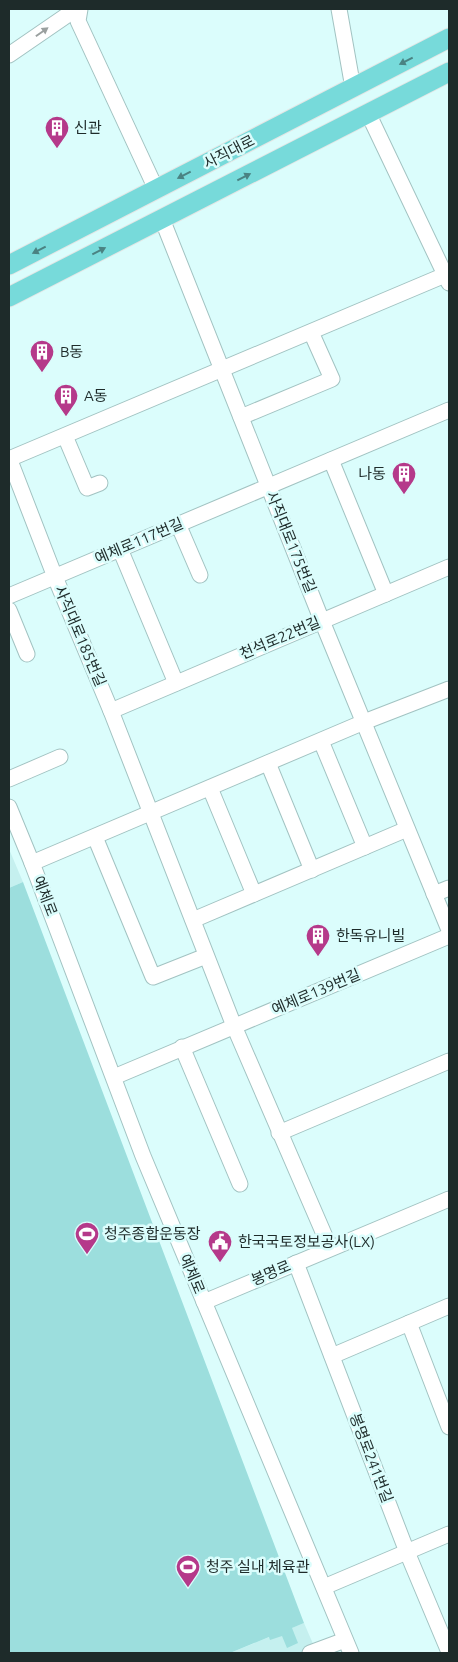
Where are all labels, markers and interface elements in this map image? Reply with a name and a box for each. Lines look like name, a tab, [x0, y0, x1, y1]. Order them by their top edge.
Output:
one-way arrow	[35, 27, 49, 37]
one-way arrow	[399, 57, 413, 65]
building icon: 신관	[44, 115, 70, 149]
place label: 신관	[74, 119, 102, 136]
street label: 사직대로	[200, 131, 257, 172]
one-way arrow	[176, 171, 191, 179]
one-way arrow	[236, 173, 251, 181]
one-way arrow	[32, 246, 46, 254]
one-way arrow	[92, 247, 106, 255]
building icon: B동	[29, 339, 55, 373]
place label: B동	[60, 343, 83, 360]
building icon: A동	[53, 383, 79, 417]
place label: A동	[84, 387, 108, 404]
building icon: 나동	[391, 461, 417, 495]
place label: 나동	[358, 465, 386, 482]
street label: 사직대로175번길	[263, 488, 320, 595]
street label: 예체로117번길	[92, 514, 186, 567]
street label: 사직대로185번길	[51, 583, 109, 689]
street label: 천석로22번길	[237, 613, 323, 662]
street label: 예체로	[30, 873, 61, 918]
building icon: 한독유니빌	[305, 923, 331, 957]
place label: 한독유니빌	[336, 927, 405, 944]
street label: 예체로139번길	[269, 965, 363, 1018]
sports icon: 청주종합운동장	[74, 1221, 100, 1255]
place label: 청주종합운동장	[104, 1225, 201, 1242]
public building icon: 한국국토정보공사(LX)	[207, 1229, 233, 1263]
place label: 한국국토정보공사(LX)	[238, 1233, 375, 1250]
street label: 예체로	[177, 1251, 208, 1296]
street label: 봉명로	[248, 1257, 293, 1288]
street label: 봉명로241번길	[347, 1411, 396, 1505]
sports icon: 청주 실내 체육관	[175, 1554, 201, 1588]
place label: 청주 실내 체육관	[206, 1558, 310, 1575]

